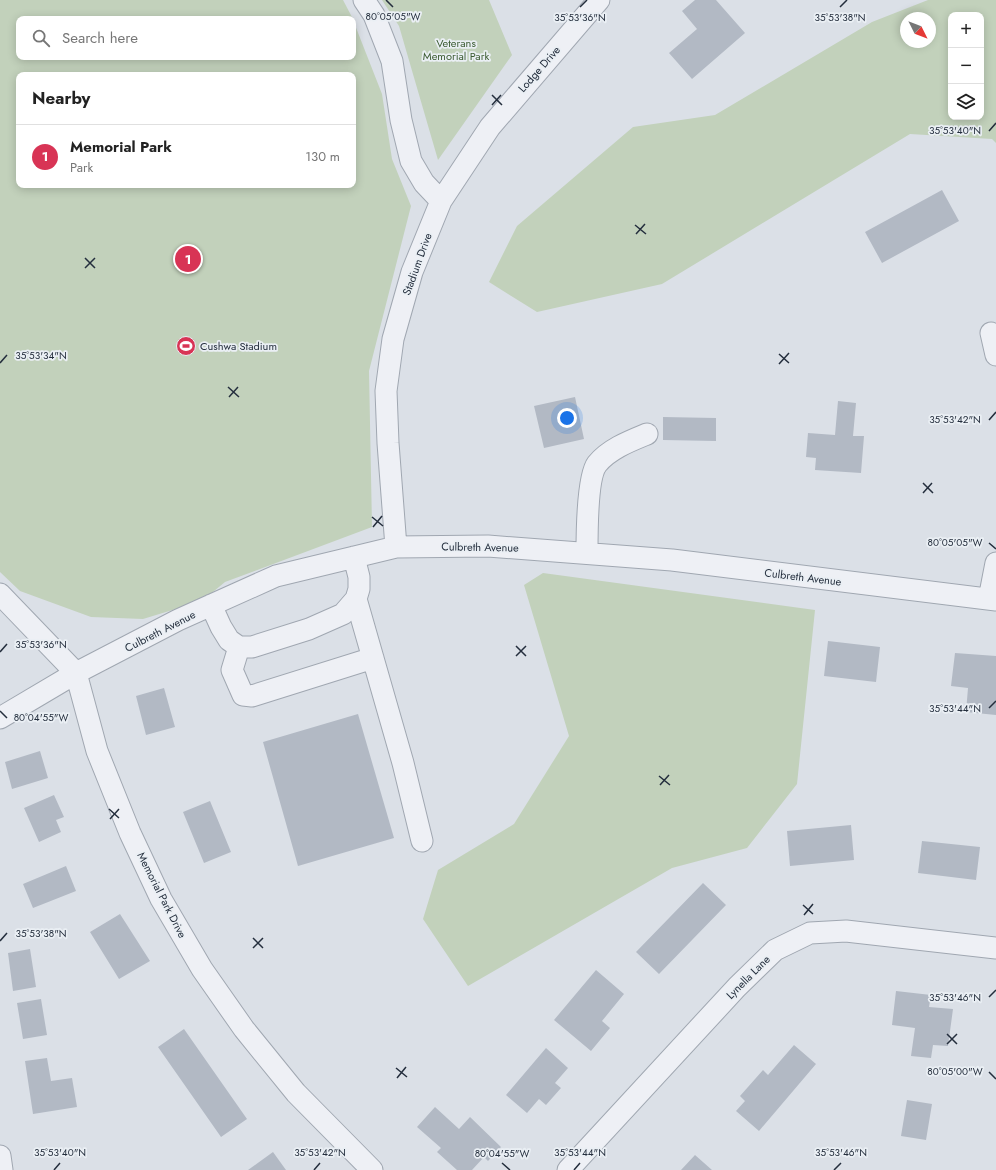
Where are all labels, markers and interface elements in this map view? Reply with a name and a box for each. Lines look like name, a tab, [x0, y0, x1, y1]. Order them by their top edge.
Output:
text: 80°05'05"W	[366, 9, 421, 24]
text: 35°53'36"N	[554, 10, 606, 25]
text: 35°53'38"N	[814, 10, 866, 25]
north arrow	[900, 12, 936, 48]
map controls	[948, 12, 984, 120]
button: +	[948, 12, 984, 48]
search box	[16, 16, 356, 60]
icon: search	[30, 27, 52, 49]
text: Search here	[62, 27, 138, 49]
park label: Veterans Memorial Park	[423, 35, 489, 64]
street label: Lodge Drive	[514, 42, 564, 96]
button: −	[948, 48, 984, 84]
button: layers	[948, 84, 984, 120]
text: Nearby	[32, 86, 90, 110]
text: 35°53'40"N	[929, 123, 981, 138]
text: Memorial Park	[70, 136, 172, 158]
text: 1	[42, 147, 48, 166]
text: 130 m	[305, 147, 340, 166]
text: Park	[70, 158, 93, 177]
street label: Stadium Drive	[398, 230, 436, 297]
pin: 1	[175, 244, 201, 274]
sports icon: Cushwa Stadium	[175, 335, 197, 357]
place label: Cushwa Stadium	[200, 338, 277, 354]
text: 35°53'34"N	[15, 348, 67, 363]
your location	[557, 408, 577, 428]
text: 35°53'42"N	[929, 412, 981, 427]
text: 80°05'05"W	[928, 535, 983, 550]
street label: Culbreth Avenue	[441, 538, 519, 556]
street label: Culbreth Avenue	[764, 564, 843, 590]
street label: Culbreth Avenue	[122, 606, 198, 656]
text: 35°53'36"N	[15, 637, 67, 652]
text: 35°53'44"N	[929, 701, 981, 716]
text: 80°04'55"W	[14, 710, 68, 725]
street label: Memorial Park Drive	[133, 849, 191, 941]
text: 35°53'38"N	[15, 926, 67, 941]
street label: Lynella Lane	[723, 951, 774, 1002]
text: 35°53'46"N	[929, 990, 981, 1005]
text: 80°05'00"W	[927, 1064, 983, 1079]
text: 35°53'40"N	[34, 1145, 86, 1160]
text: 35°53'42"N	[294, 1145, 346, 1160]
text: 35°53'44"N	[554, 1145, 606, 1160]
text: 35°53'46"N	[815, 1145, 867, 1160]
text: 80°04'55"W	[475, 1146, 529, 1161]

